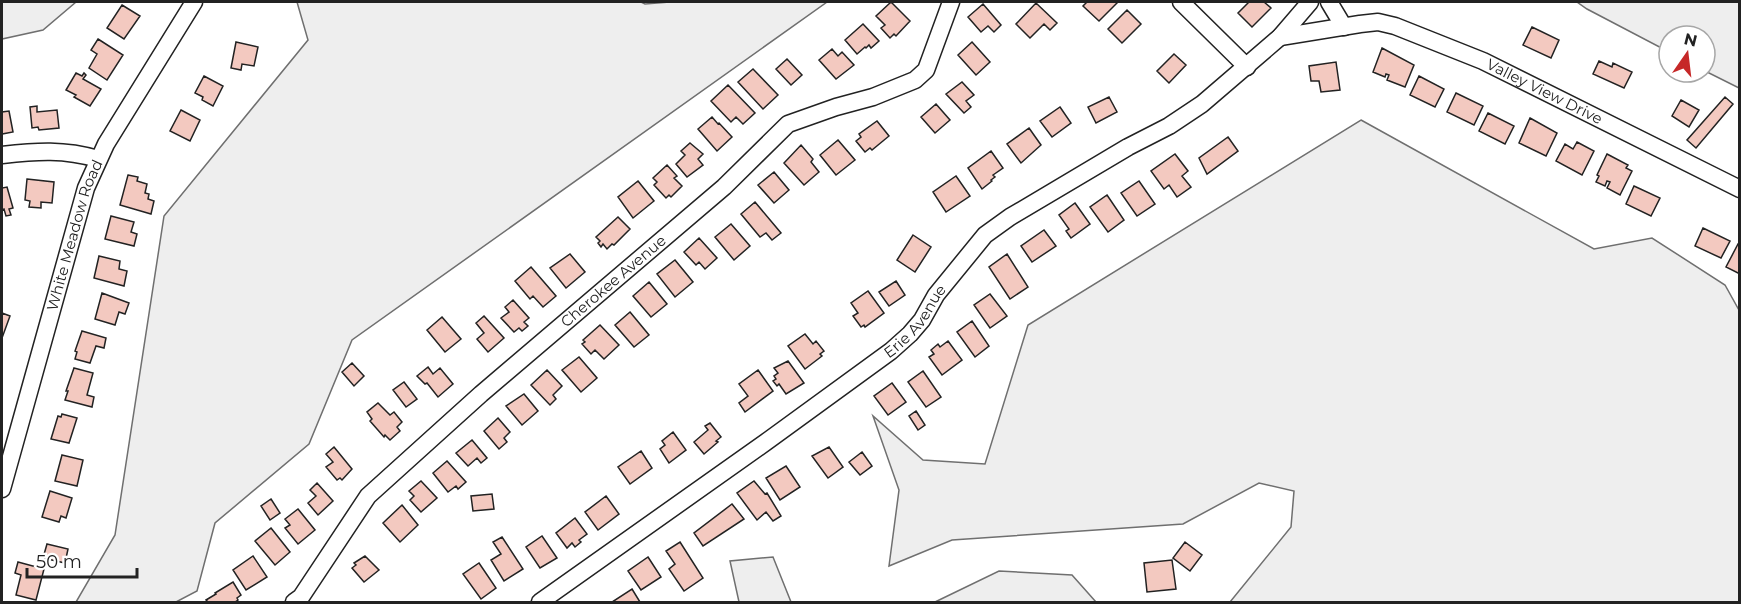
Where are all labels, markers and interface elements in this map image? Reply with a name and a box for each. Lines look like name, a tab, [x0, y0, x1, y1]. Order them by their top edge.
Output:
north arrow	[1657, 24, 1717, 84]
text: N	[1682, 29, 1699, 51]
street label: Valley View Drive	[1483, 54, 1606, 128]
street label: White Meadow Road	[42, 157, 107, 313]
street label: Cherokee Avenue	[557, 231, 670, 331]
street label: Erie Avenue	[880, 280, 950, 362]
scale bar	[27, 541, 136, 579]
text: 50 m	[36, 551, 82, 573]

